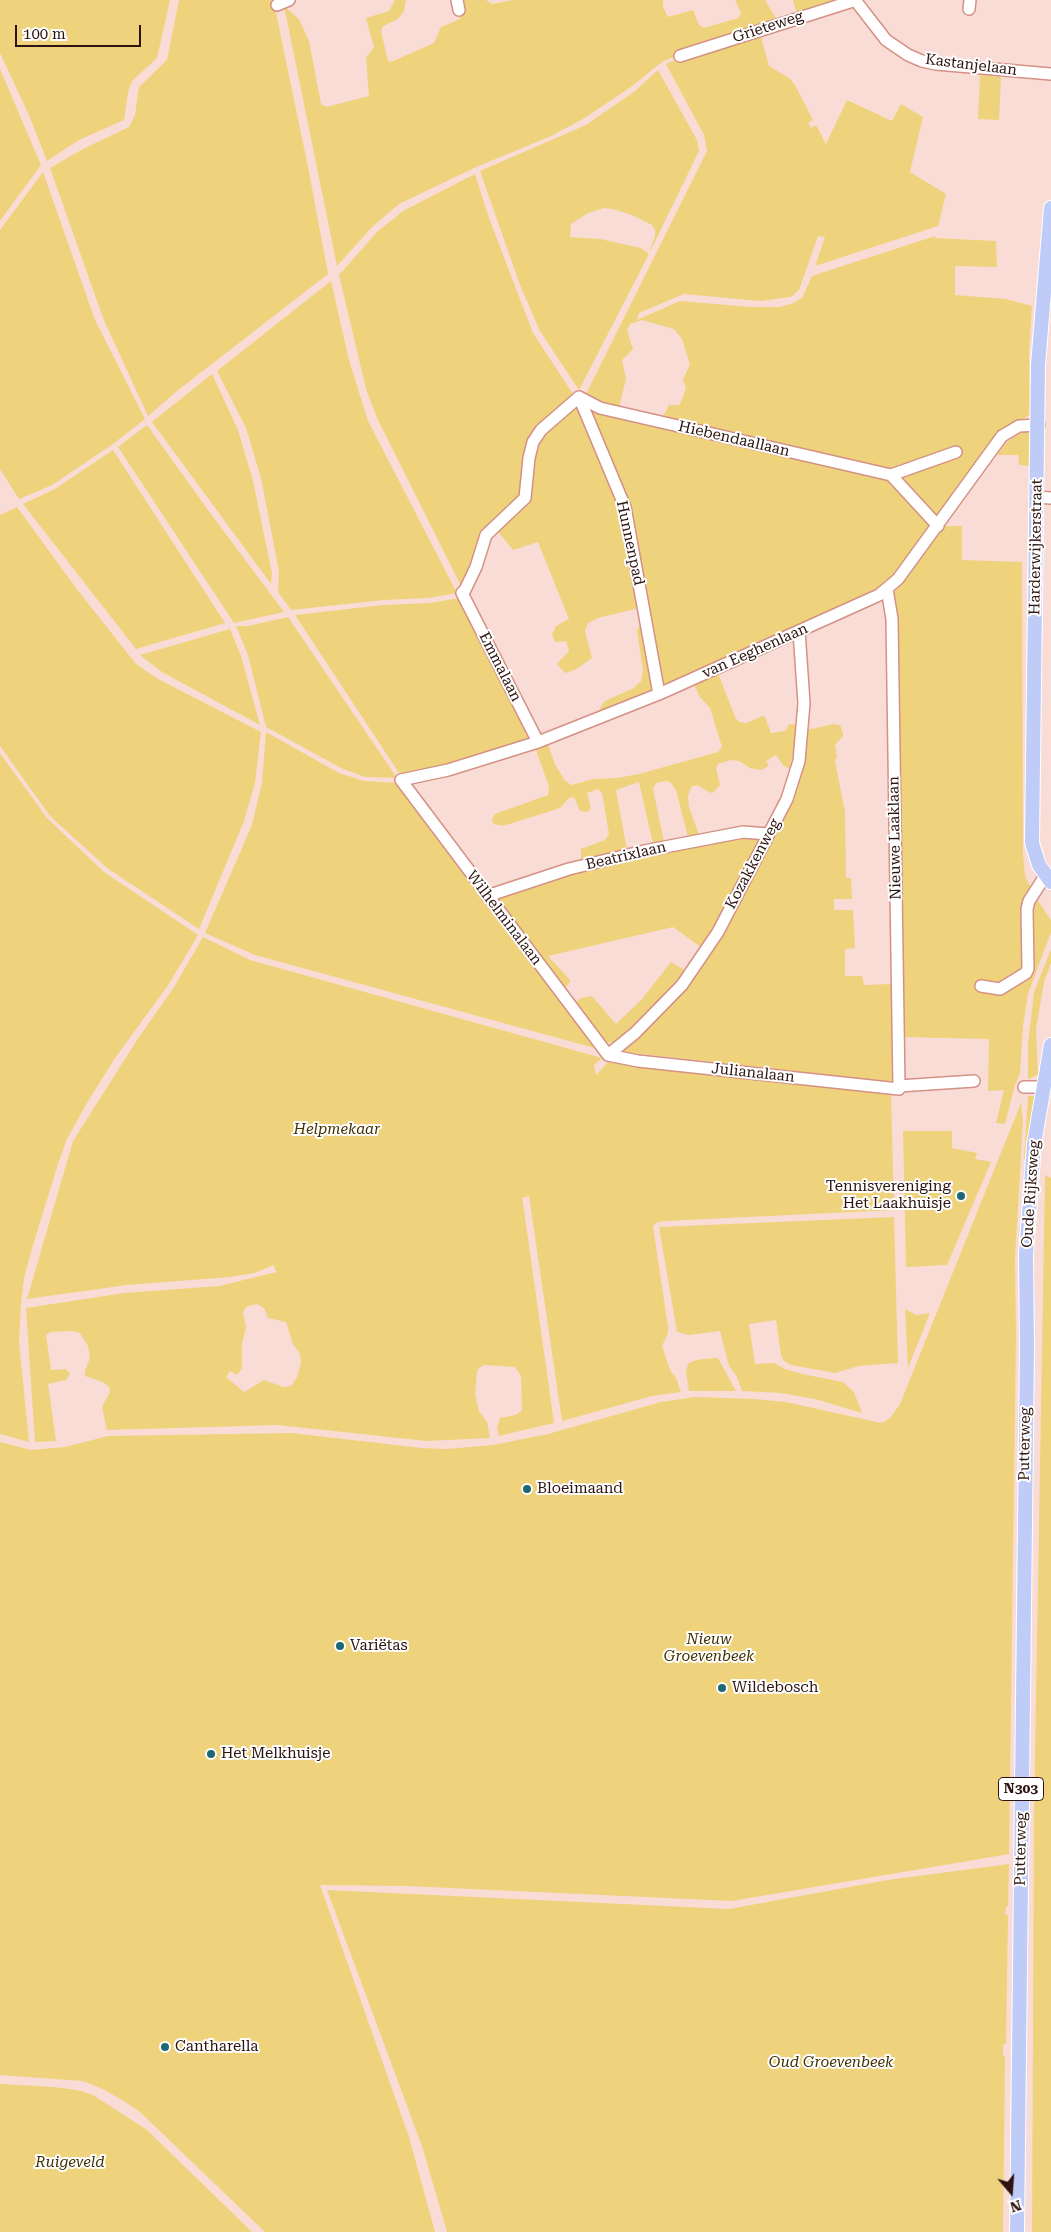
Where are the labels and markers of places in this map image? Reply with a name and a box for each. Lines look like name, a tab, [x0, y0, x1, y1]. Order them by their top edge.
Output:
place label: Tennisvereniging Het Laakhuisje	[826, 1178, 951, 1213]
marker: Tennisvereniging Het Laakhuisje	[955, 1190, 967, 1202]
place label: Bloeimaand	[537, 1480, 623, 1498]
marker: Bloeimaand	[521, 1483, 533, 1495]
place label: Variëtas	[350, 1637, 408, 1655]
marker: Variëtas	[334, 1640, 346, 1652]
place label: Wildebosch	[732, 1679, 818, 1697]
marker: Wildebosch	[716, 1682, 728, 1694]
place label: Het Melkhuisje	[221, 1745, 331, 1763]
marker: Het Melkhuisje	[205, 1748, 217, 1760]
place label: Cantharella	[175, 2038, 258, 2056]
marker: Cantharella	[159, 2041, 171, 2053]

